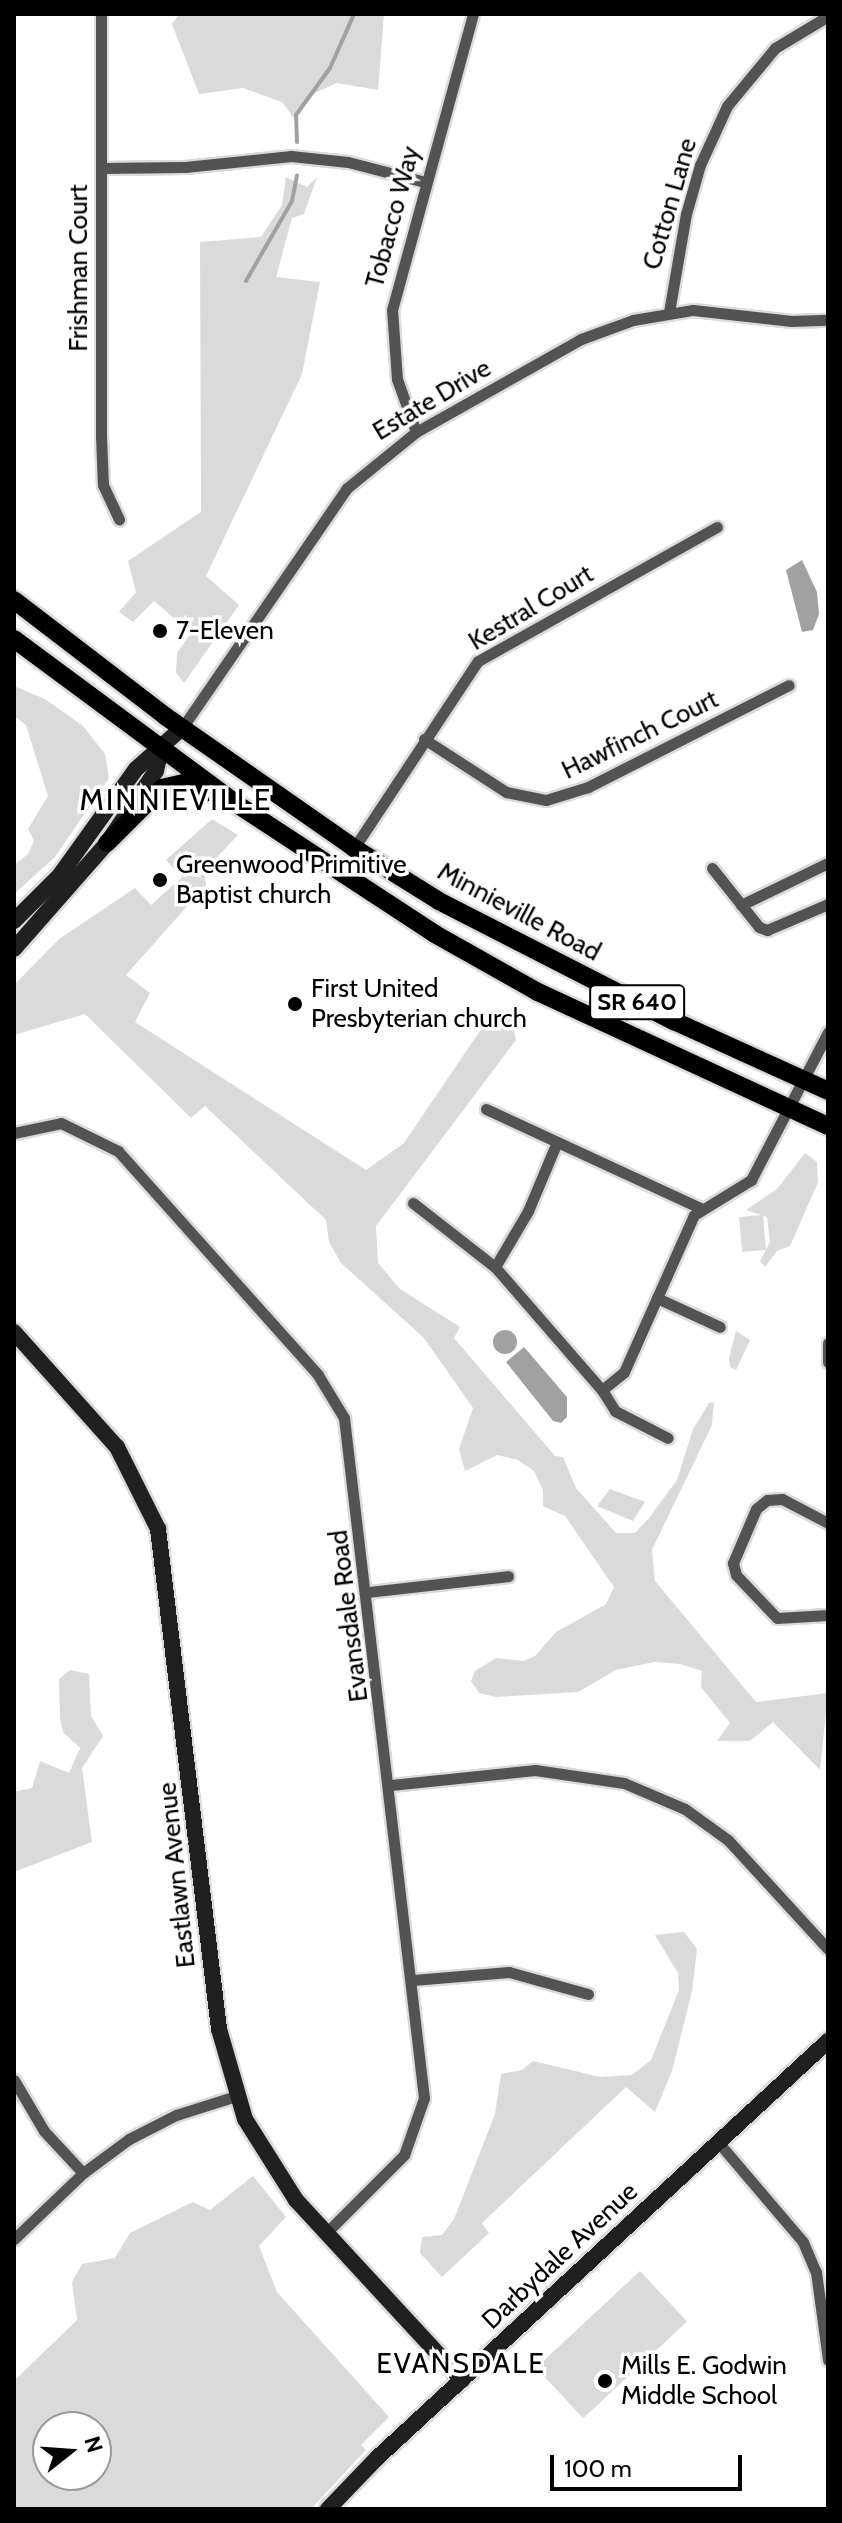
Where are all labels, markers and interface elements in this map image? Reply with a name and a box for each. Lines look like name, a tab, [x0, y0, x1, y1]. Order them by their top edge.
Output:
street label: Cotton Lane	[636, 135, 704, 273]
street label: Tobacco Way	[359, 143, 427, 291]
street label: Frishman Court	[63, 184, 95, 352]
street label: Estate Drive	[367, 353, 497, 447]
street label: Kestral Court	[463, 559, 599, 657]
place label: 7-Eleven	[176, 615, 274, 647]
marker: 7-Eleven	[151, 622, 169, 640]
street label: Hawfinch Court	[557, 684, 723, 786]
district label: MINNIEVILLE	[80, 782, 272, 818]
place label: Greenwood Primitive Baptist church	[176, 849, 407, 910]
street label: Minnieville Road	[432, 856, 606, 968]
marker: Greenwood Primitive Baptist church	[151, 871, 169, 889]
place label: First United Presbyterian church	[311, 973, 527, 1034]
road number: SR 640	[589, 982, 685, 1022]
marker: First United Presbyterian church	[286, 995, 304, 1013]
street label: Evansdale Road	[323, 1528, 375, 1704]
street label: Eastlawn Avenue	[152, 1781, 202, 1969]
street label: Darbydale Avenue	[476, 2176, 644, 2336]
district label: EVANSDALE	[376, 2346, 546, 2380]
place label: Mills E. Godwin Middle School	[621, 2350, 787, 2412]
marker: Mills E. Godwin Middle School	[596, 2372, 614, 2390]
north arrow	[32, 2411, 112, 2491]
text: N	[78, 2433, 109, 2456]
scale bar	[554, 2439, 746, 2489]
text: 100 m	[564, 2454, 632, 2483]

